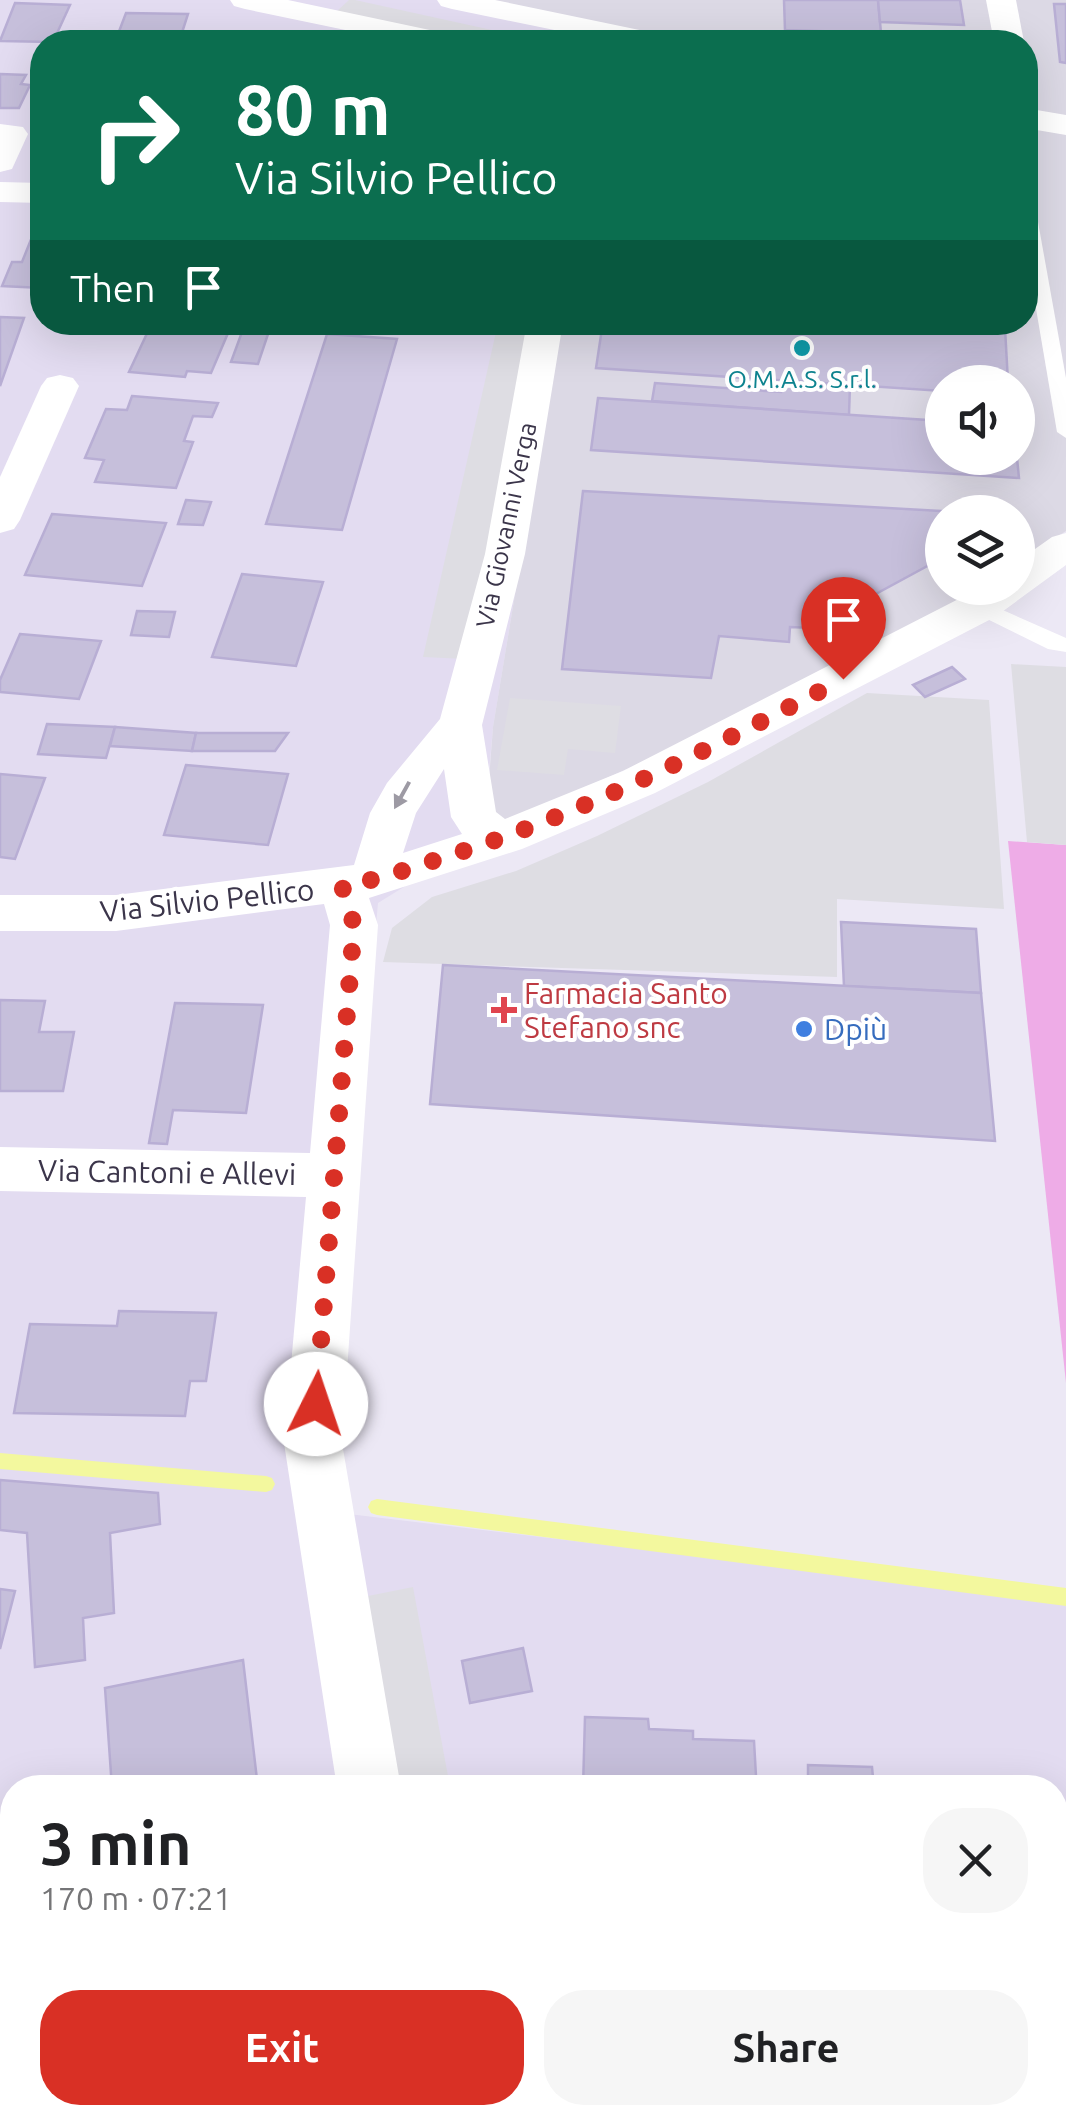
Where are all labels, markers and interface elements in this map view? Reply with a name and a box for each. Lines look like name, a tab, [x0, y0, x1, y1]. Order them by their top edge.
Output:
icon: right	[70, 70, 200, 200]
text: 80 m	[235, 70, 391, 148]
text: Via Silvio Pellico	[235, 152, 558, 203]
icon: arrive	[176, 260, 231, 315]
text: Then	[70, 267, 156, 309]
marker: O.M.A.S. S.r.l.	[791, 337, 813, 359]
place label: O.M.A.S. S.r.l.	[727, 365, 877, 393]
map controls	[925, 365, 1035, 605]
button: sound	[925, 365, 1035, 475]
street label: Via Giovanni Verga	[471, 420, 541, 630]
button: layers	[925, 495, 1035, 605]
pin	[801, 577, 886, 680]
icon: arrive	[816, 592, 871, 647]
one-way arrow	[394, 780, 411, 809]
street label: Via Silvio Pellico	[98, 872, 316, 928]
place label: Farmacia Santo Stefano snc	[524, 976, 728, 1044]
marker: Farmacia Santo Stefano snc	[493, 999, 515, 1021]
place label: Dpiù	[824, 1012, 887, 1046]
marker: Dpiù	[793, 1018, 815, 1040]
street label: Via Cantoni e Allevi	[38, 1153, 296, 1191]
position arrow	[264, 1352, 368, 1456]
button: close	[923, 1808, 1028, 1913]
text: 3 min	[40, 1809, 192, 1876]
text: 170 m · 07:21	[40, 1880, 232, 1916]
button: Exit	[40, 1990, 524, 2105]
button: Share	[544, 1990, 1028, 2105]

